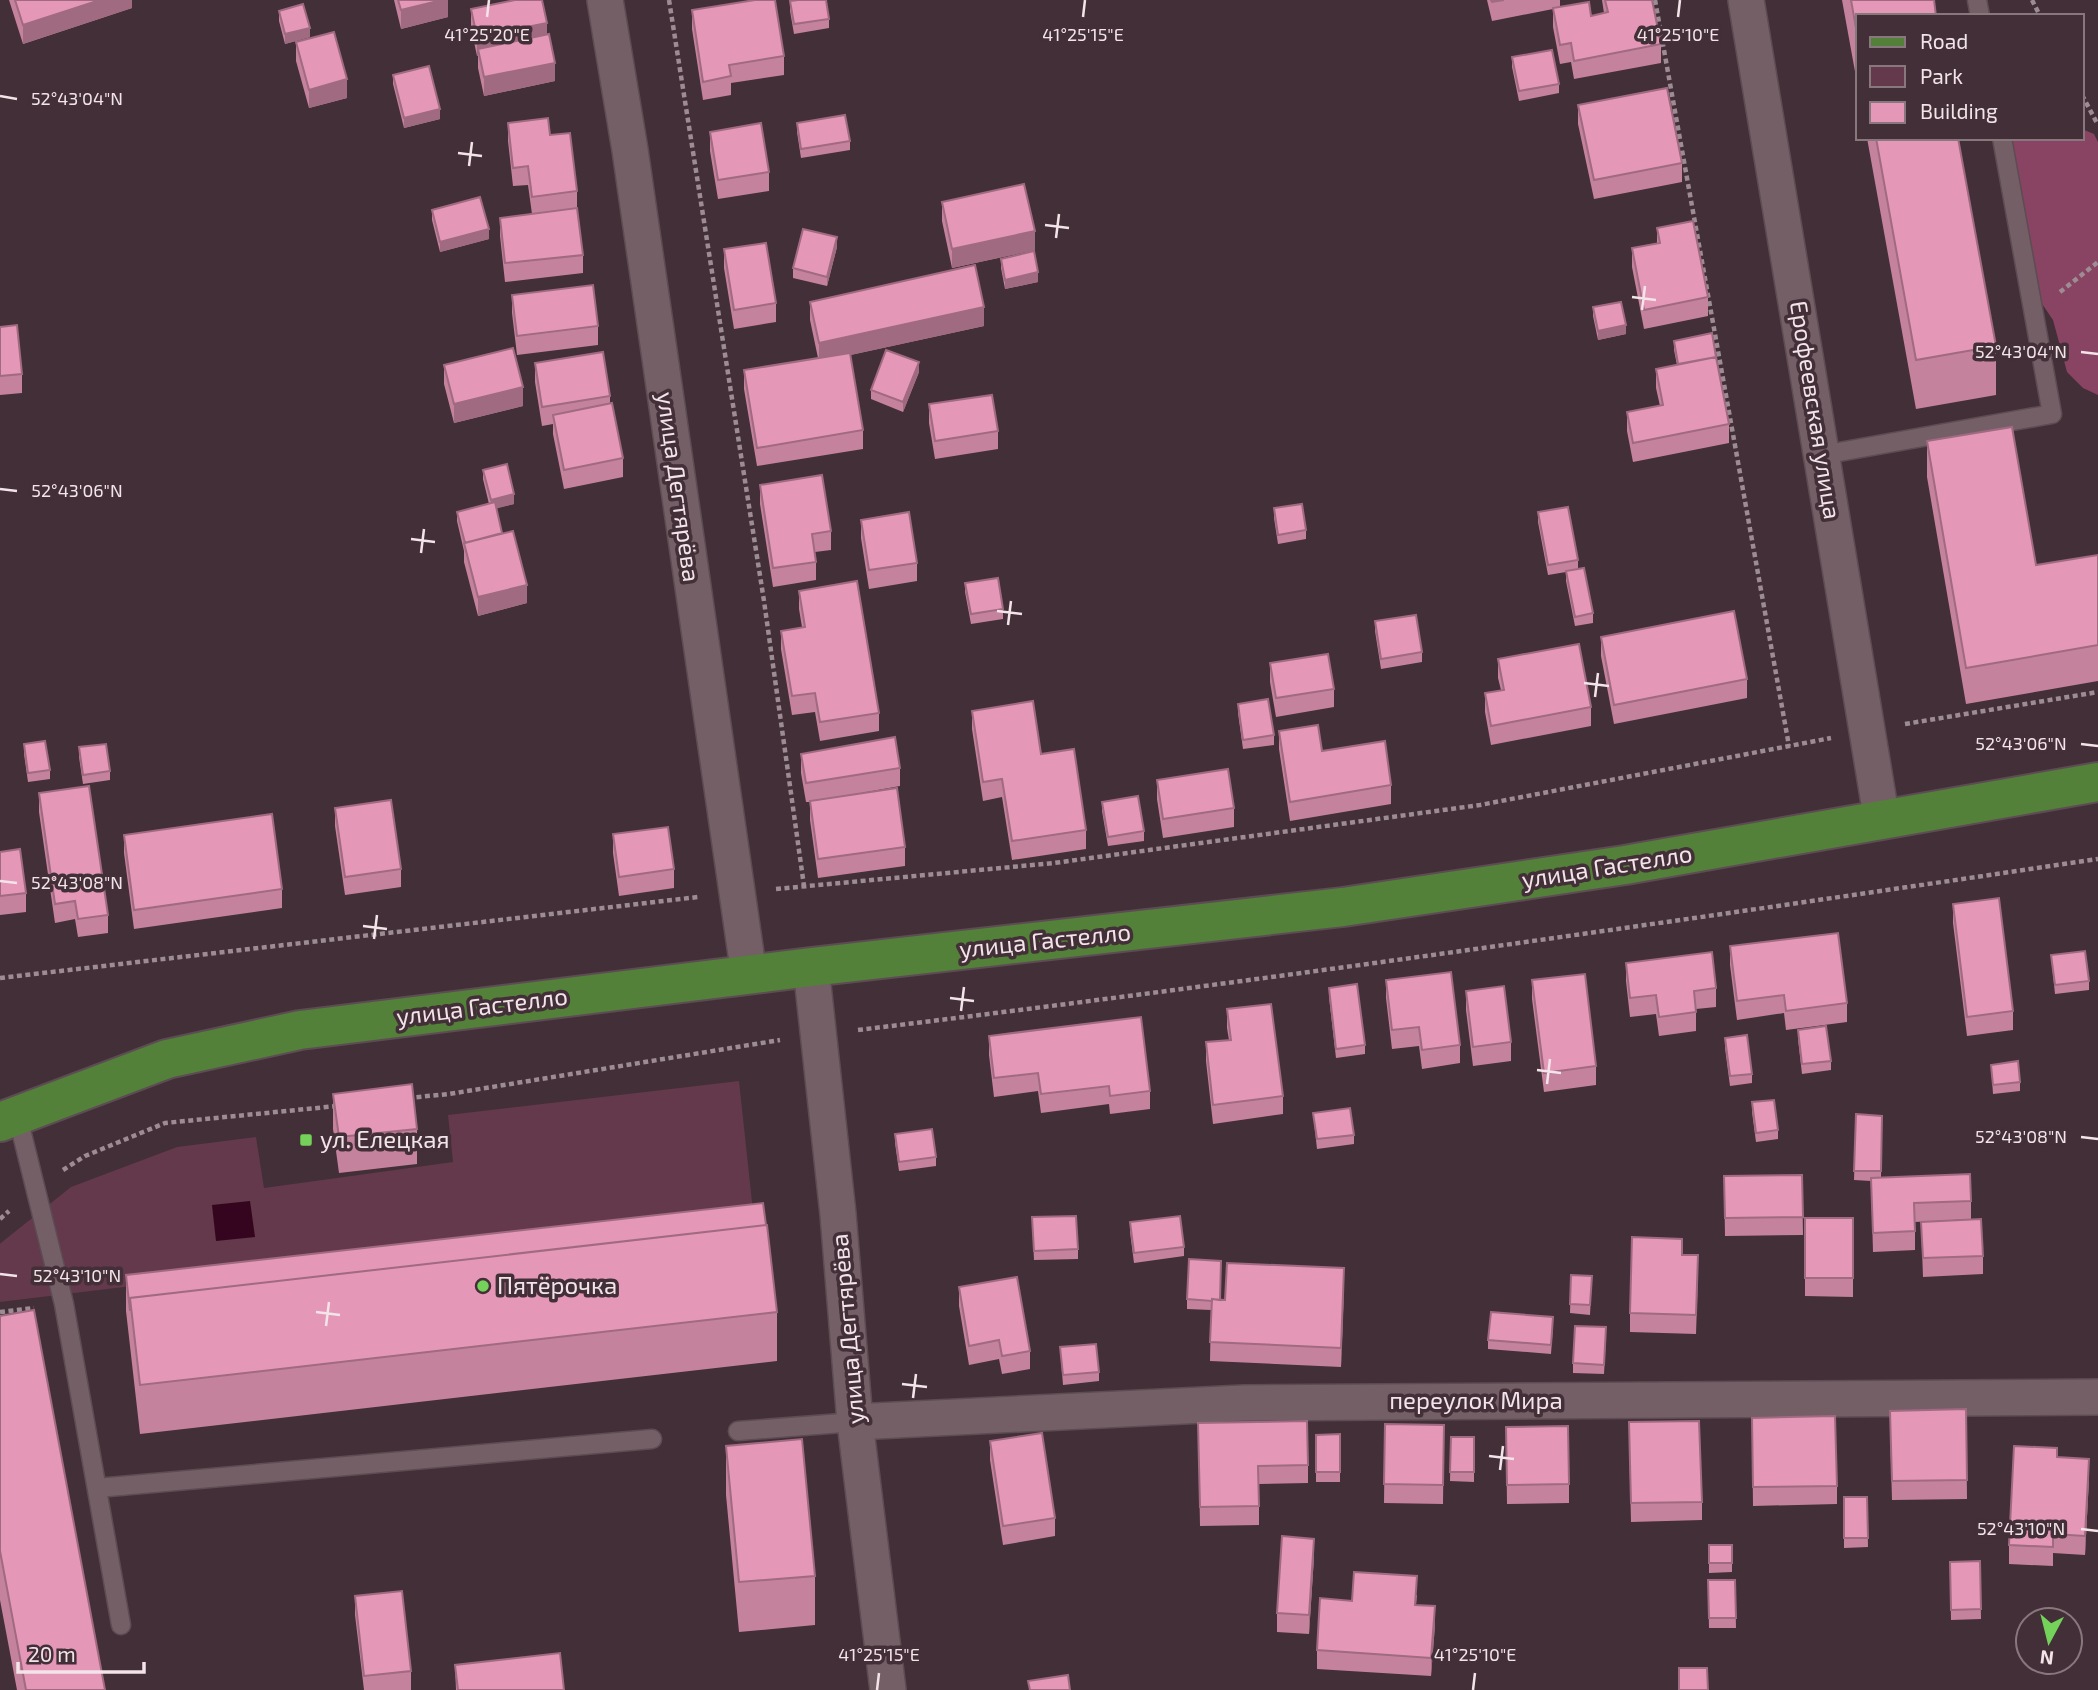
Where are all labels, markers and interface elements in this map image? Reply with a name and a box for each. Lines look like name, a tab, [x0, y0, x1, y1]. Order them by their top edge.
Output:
legend	[1856, 14, 2084, 140]
text: 41°25'20"E	[444, 23, 530, 45]
text: 41°25'15"E	[1042, 23, 1124, 45]
text: 41°25'10"E	[1637, 23, 1719, 45]
text: Road	[1920, 28, 1968, 53]
text: Park	[1920, 63, 1963, 88]
text: 52°43'04"N	[31, 87, 123, 109]
text: Building	[1920, 98, 1998, 123]
street label: Ерофеевская улица	[1784, 298, 1848, 521]
text: 52°43'04"N	[1975, 340, 2067, 362]
street label: улица Дегтярёва	[651, 390, 707, 584]
text: 52°43'06"N	[31, 479, 123, 501]
text: 52°43'06"N	[1975, 732, 2067, 754]
street label: улица Гастелло	[1519, 838, 1694, 894]
text: 52°43'08"N	[31, 871, 123, 893]
street label: улица Гастелло	[958, 916, 1132, 964]
street label: улица Гастелло	[395, 981, 569, 1031]
place label: ул. Елецкая	[320, 1124, 450, 1154]
text: 52°43'08"N	[1975, 1125, 2067, 1147]
marker: ул. Елецкая	[298, 1132, 314, 1148]
street label: улица Дегтярёва	[824, 1232, 870, 1426]
text: 52°43'10"N	[33, 1264, 121, 1286]
place label: Пятёрочка	[497, 1270, 617, 1299]
marker: Пятёрочка	[475, 1278, 491, 1294]
street label: переулок Мира	[1389, 1385, 1563, 1415]
text: 52°43'10"N	[1977, 1517, 2065, 1539]
north arrow	[2014, 1606, 2084, 1676]
scale bar	[18, 1630, 144, 1674]
text: 20 m	[28, 1641, 76, 1666]
text: 41°25'15"E	[838, 1643, 920, 1665]
text: 41°25'10"E	[1434, 1643, 1516, 1665]
text: N	[2039, 1646, 2055, 1671]

